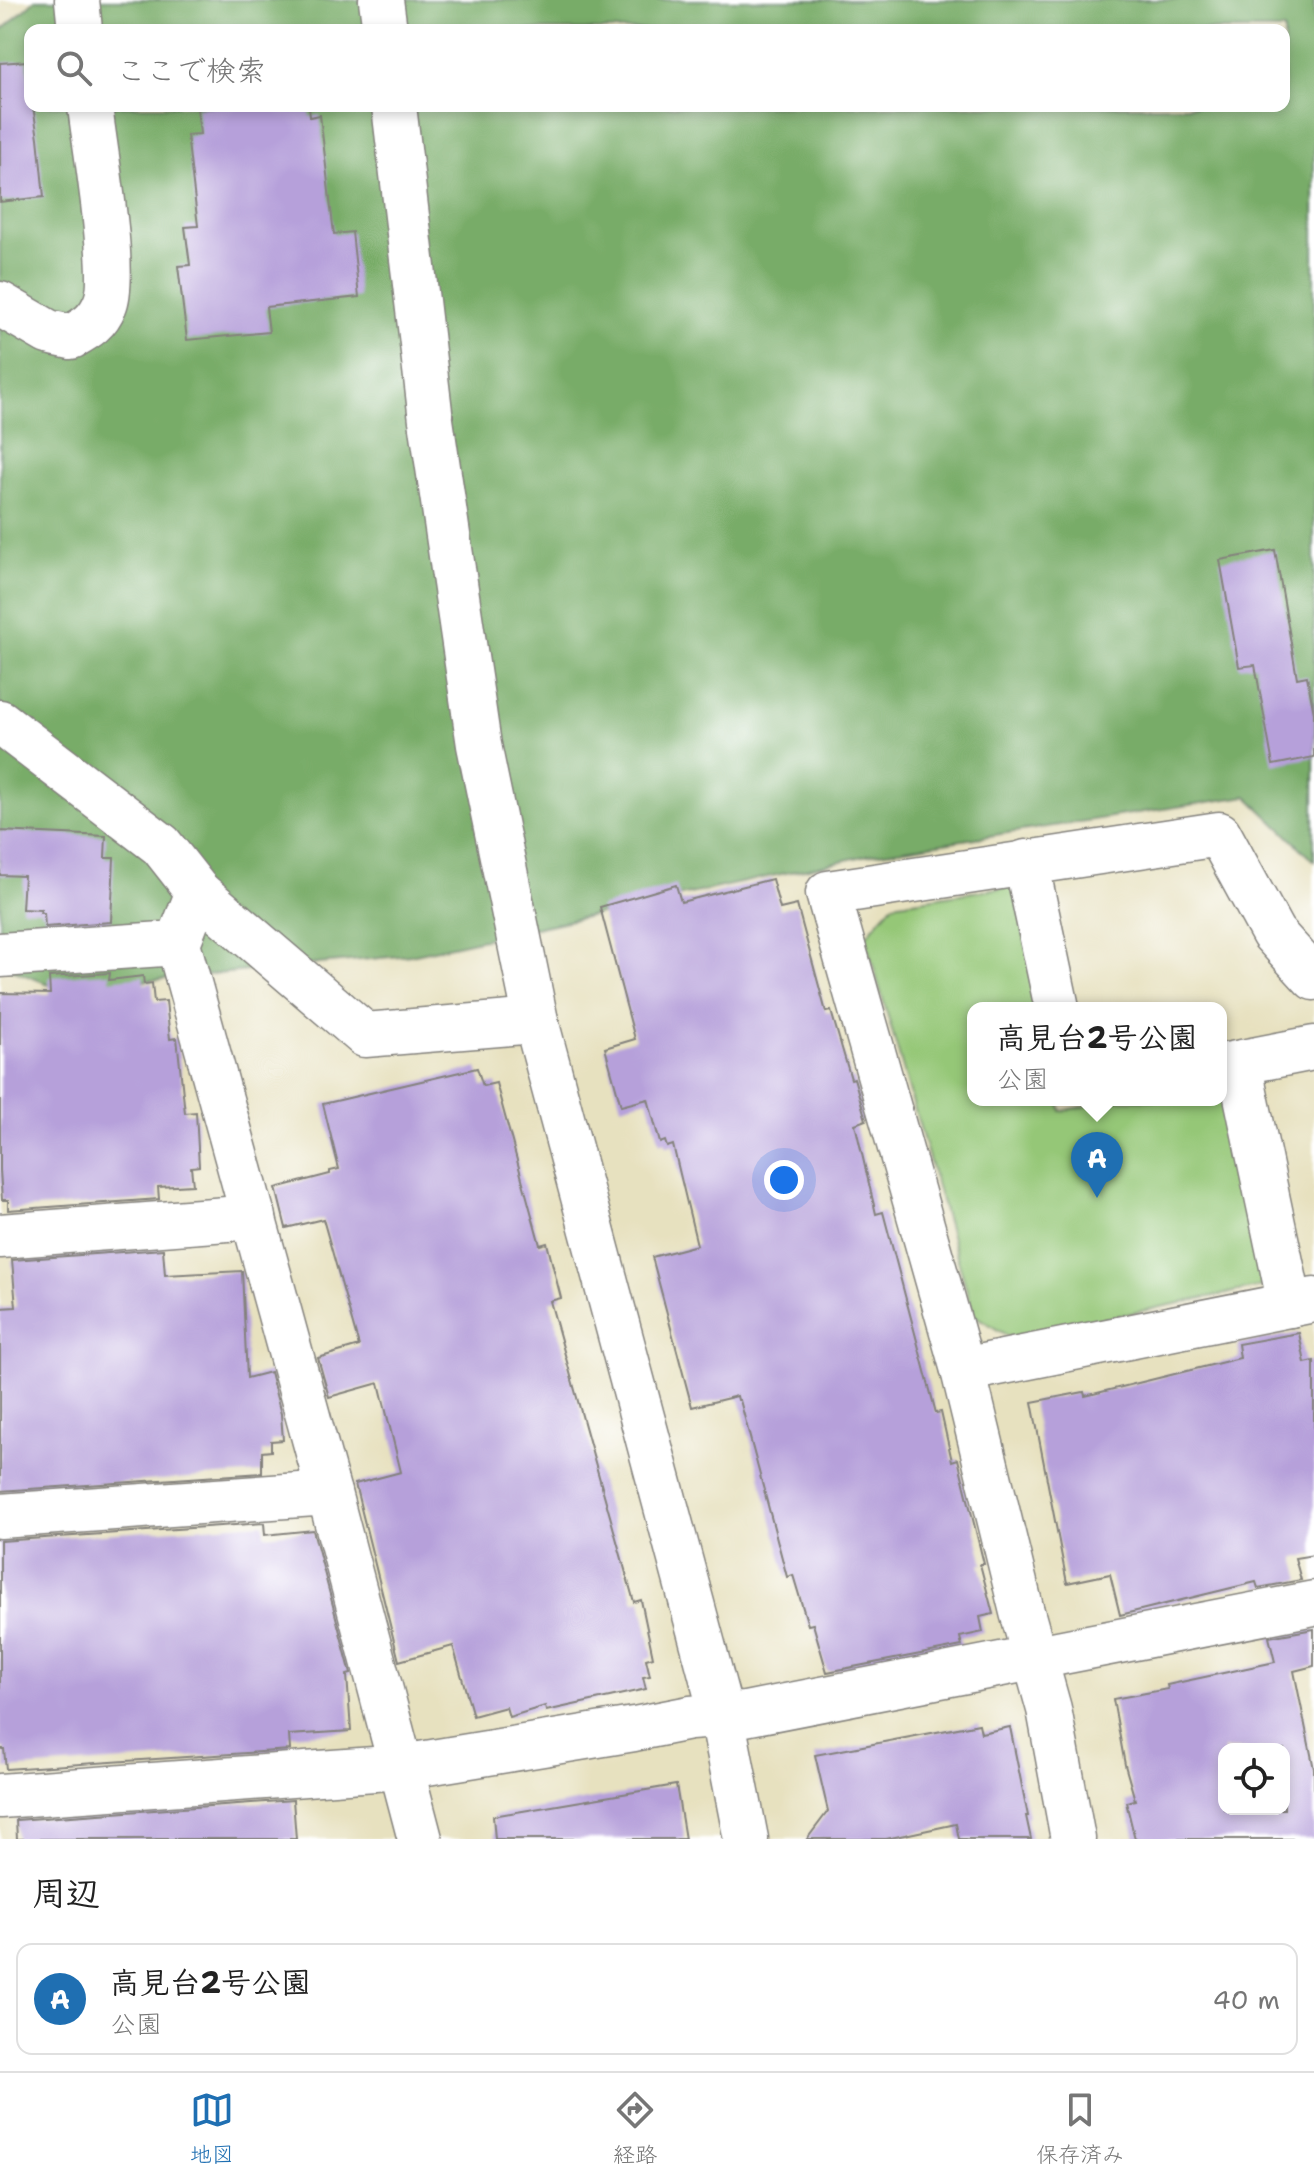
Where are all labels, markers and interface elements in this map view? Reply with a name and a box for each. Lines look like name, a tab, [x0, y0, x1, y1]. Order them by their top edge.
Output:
search box	[24, 24, 1290, 112]
icon: search	[52, 46, 96, 90]
text: ここで検索	[116, 50, 266, 91]
popup	[967, 1002, 1227, 1106]
text: 高見台2号公園	[997, 1017, 1198, 1058]
text: 公園	[997, 1061, 1049, 1096]
pin: A	[1071, 1132, 1123, 1198]
your location	[764, 1160, 804, 1200]
map controls	[1218, 1743, 1290, 1815]
button: locate	[1218, 1743, 1290, 1815]
text: 周辺	[32, 1870, 100, 1916]
text: 高見台2号公園	[110, 1962, 311, 2003]
text: A	[50, 1982, 70, 2017]
text: 40 m	[1213, 1982, 1280, 2017]
text: 公園	[110, 2006, 162, 2041]
tab: 地図	[190, 2088, 234, 2169]
tab: 経路	[613, 2088, 657, 2169]
tab: 保存済み	[1036, 2088, 1124, 2169]

